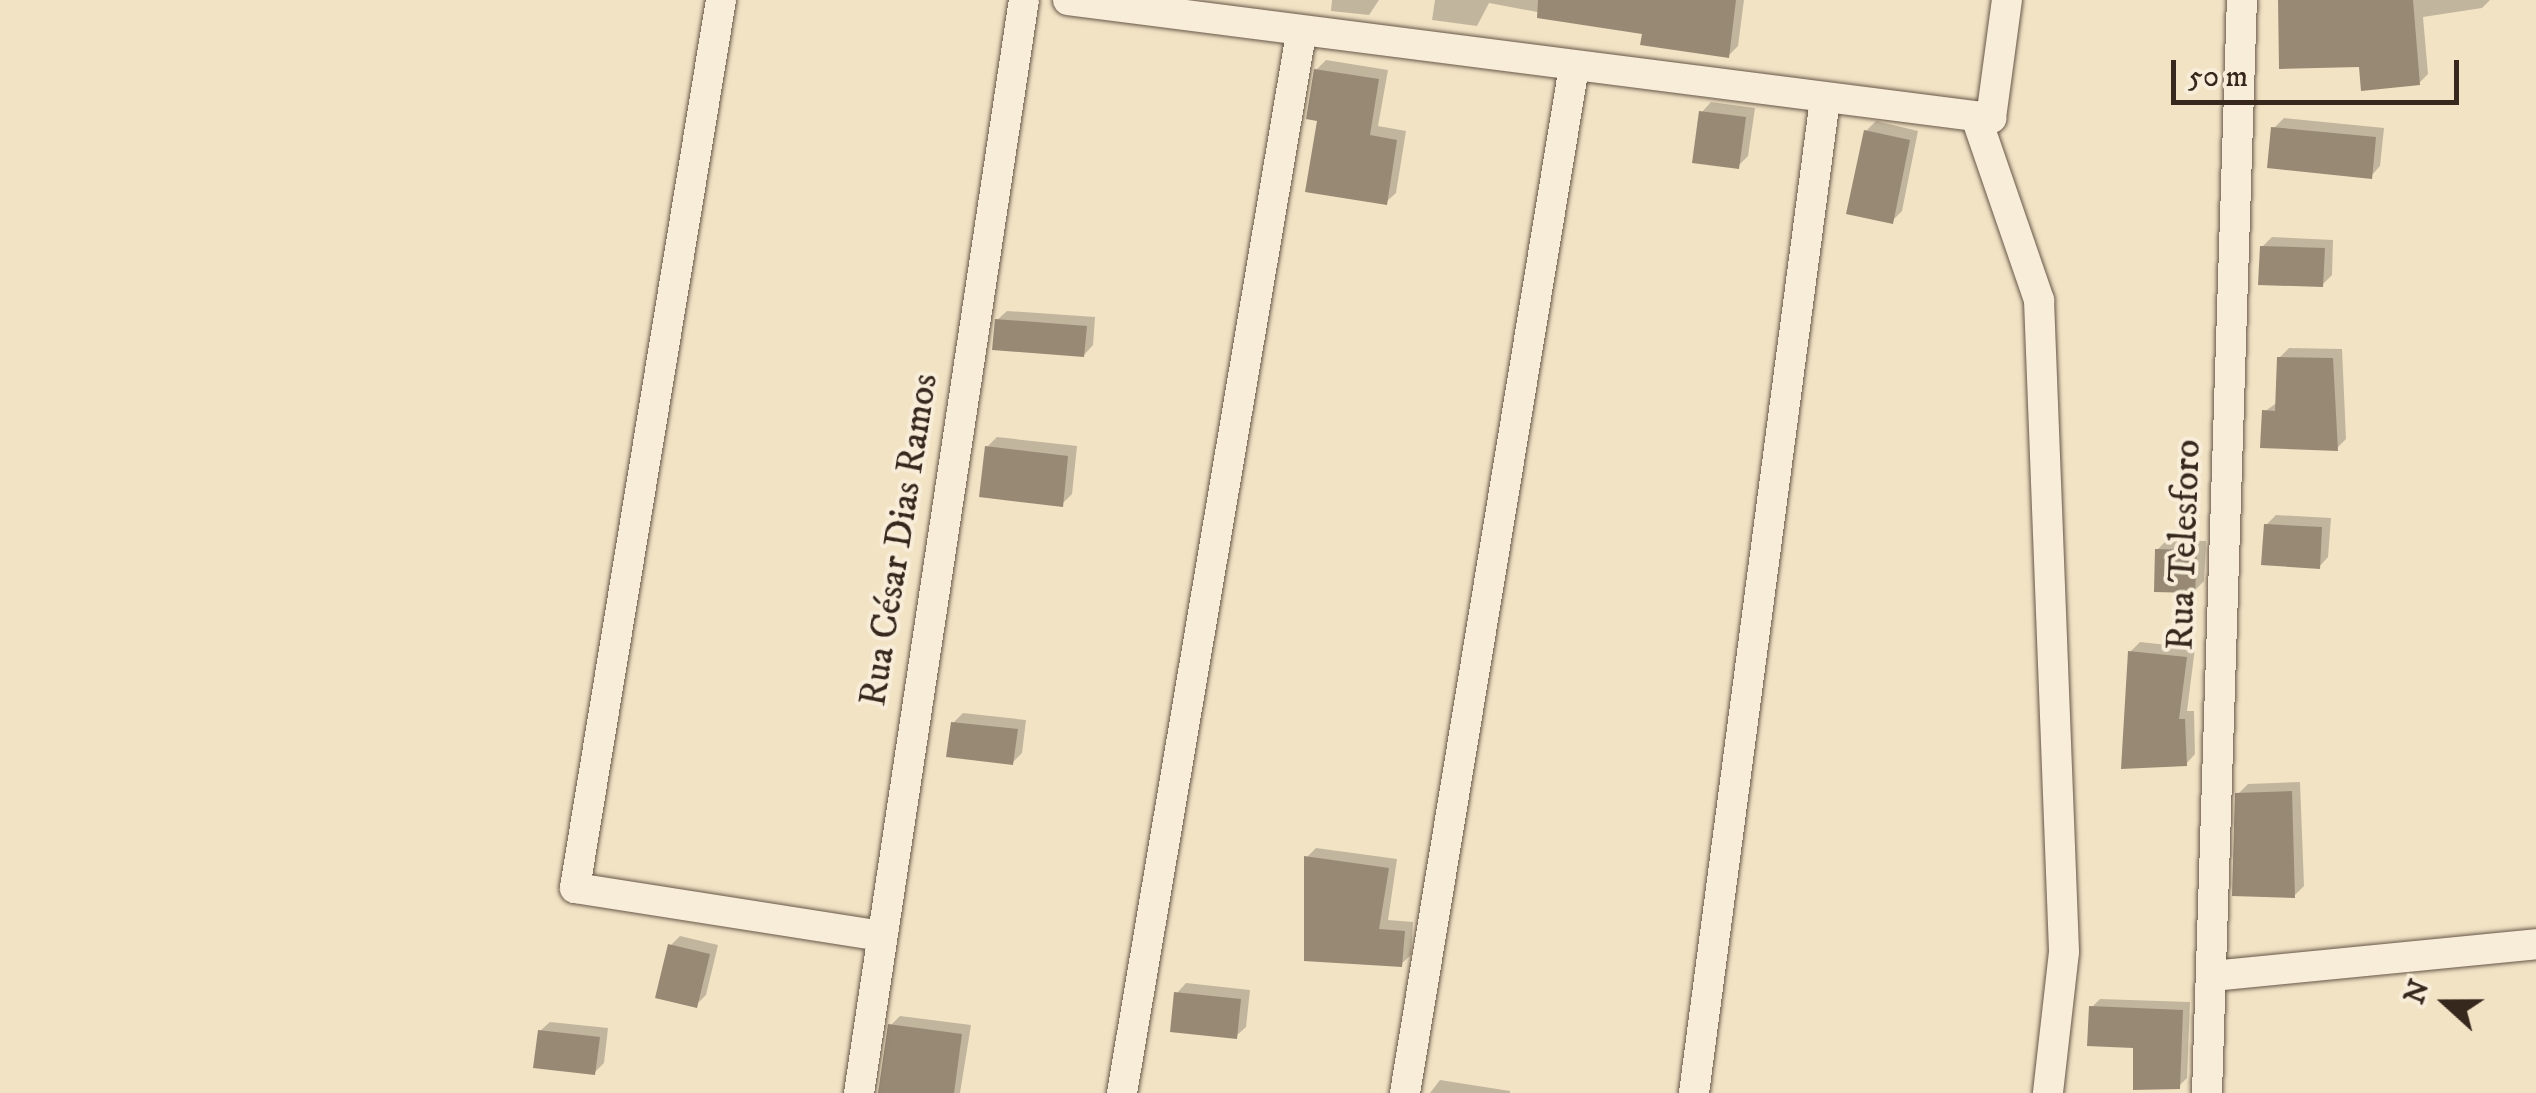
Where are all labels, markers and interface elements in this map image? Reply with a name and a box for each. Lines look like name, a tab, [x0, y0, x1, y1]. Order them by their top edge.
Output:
scale bar	[2176, 40, 2464, 102]
text: 50 m	[2188, 59, 2248, 96]
street label: Rua César Dias Ramos	[851, 370, 949, 710]
street label: Rua Telesforo	[2159, 439, 2211, 651]
north arrow	[2396, 953, 2496, 1053]
text: N	[2397, 975, 2438, 1009]

